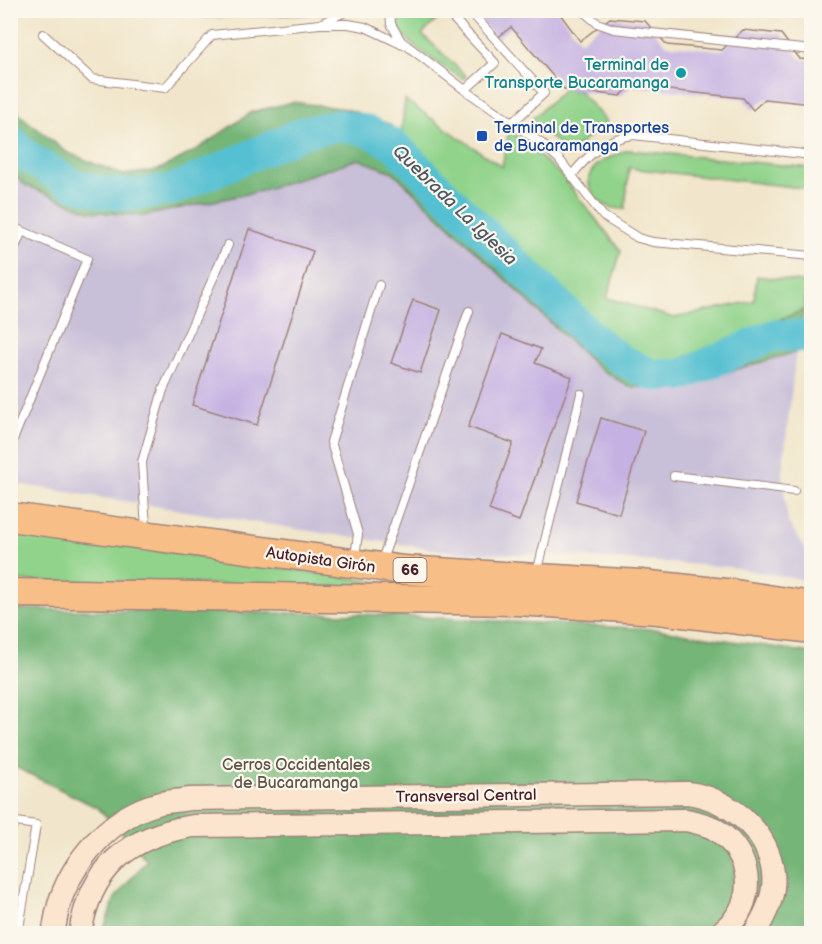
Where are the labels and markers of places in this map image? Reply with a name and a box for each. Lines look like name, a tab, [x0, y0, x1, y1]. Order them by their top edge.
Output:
place label: Terminal de Transporte Bucaramanga	[485, 56, 669, 93]
marker: Terminal de Transporte Bucaramanga	[674, 66, 688, 80]
place label: Terminal de Transportes de Bucaramanga	[494, 119, 669, 156]
marker: Terminal de Transportes de Bucaramanga	[475, 129, 489, 143]

